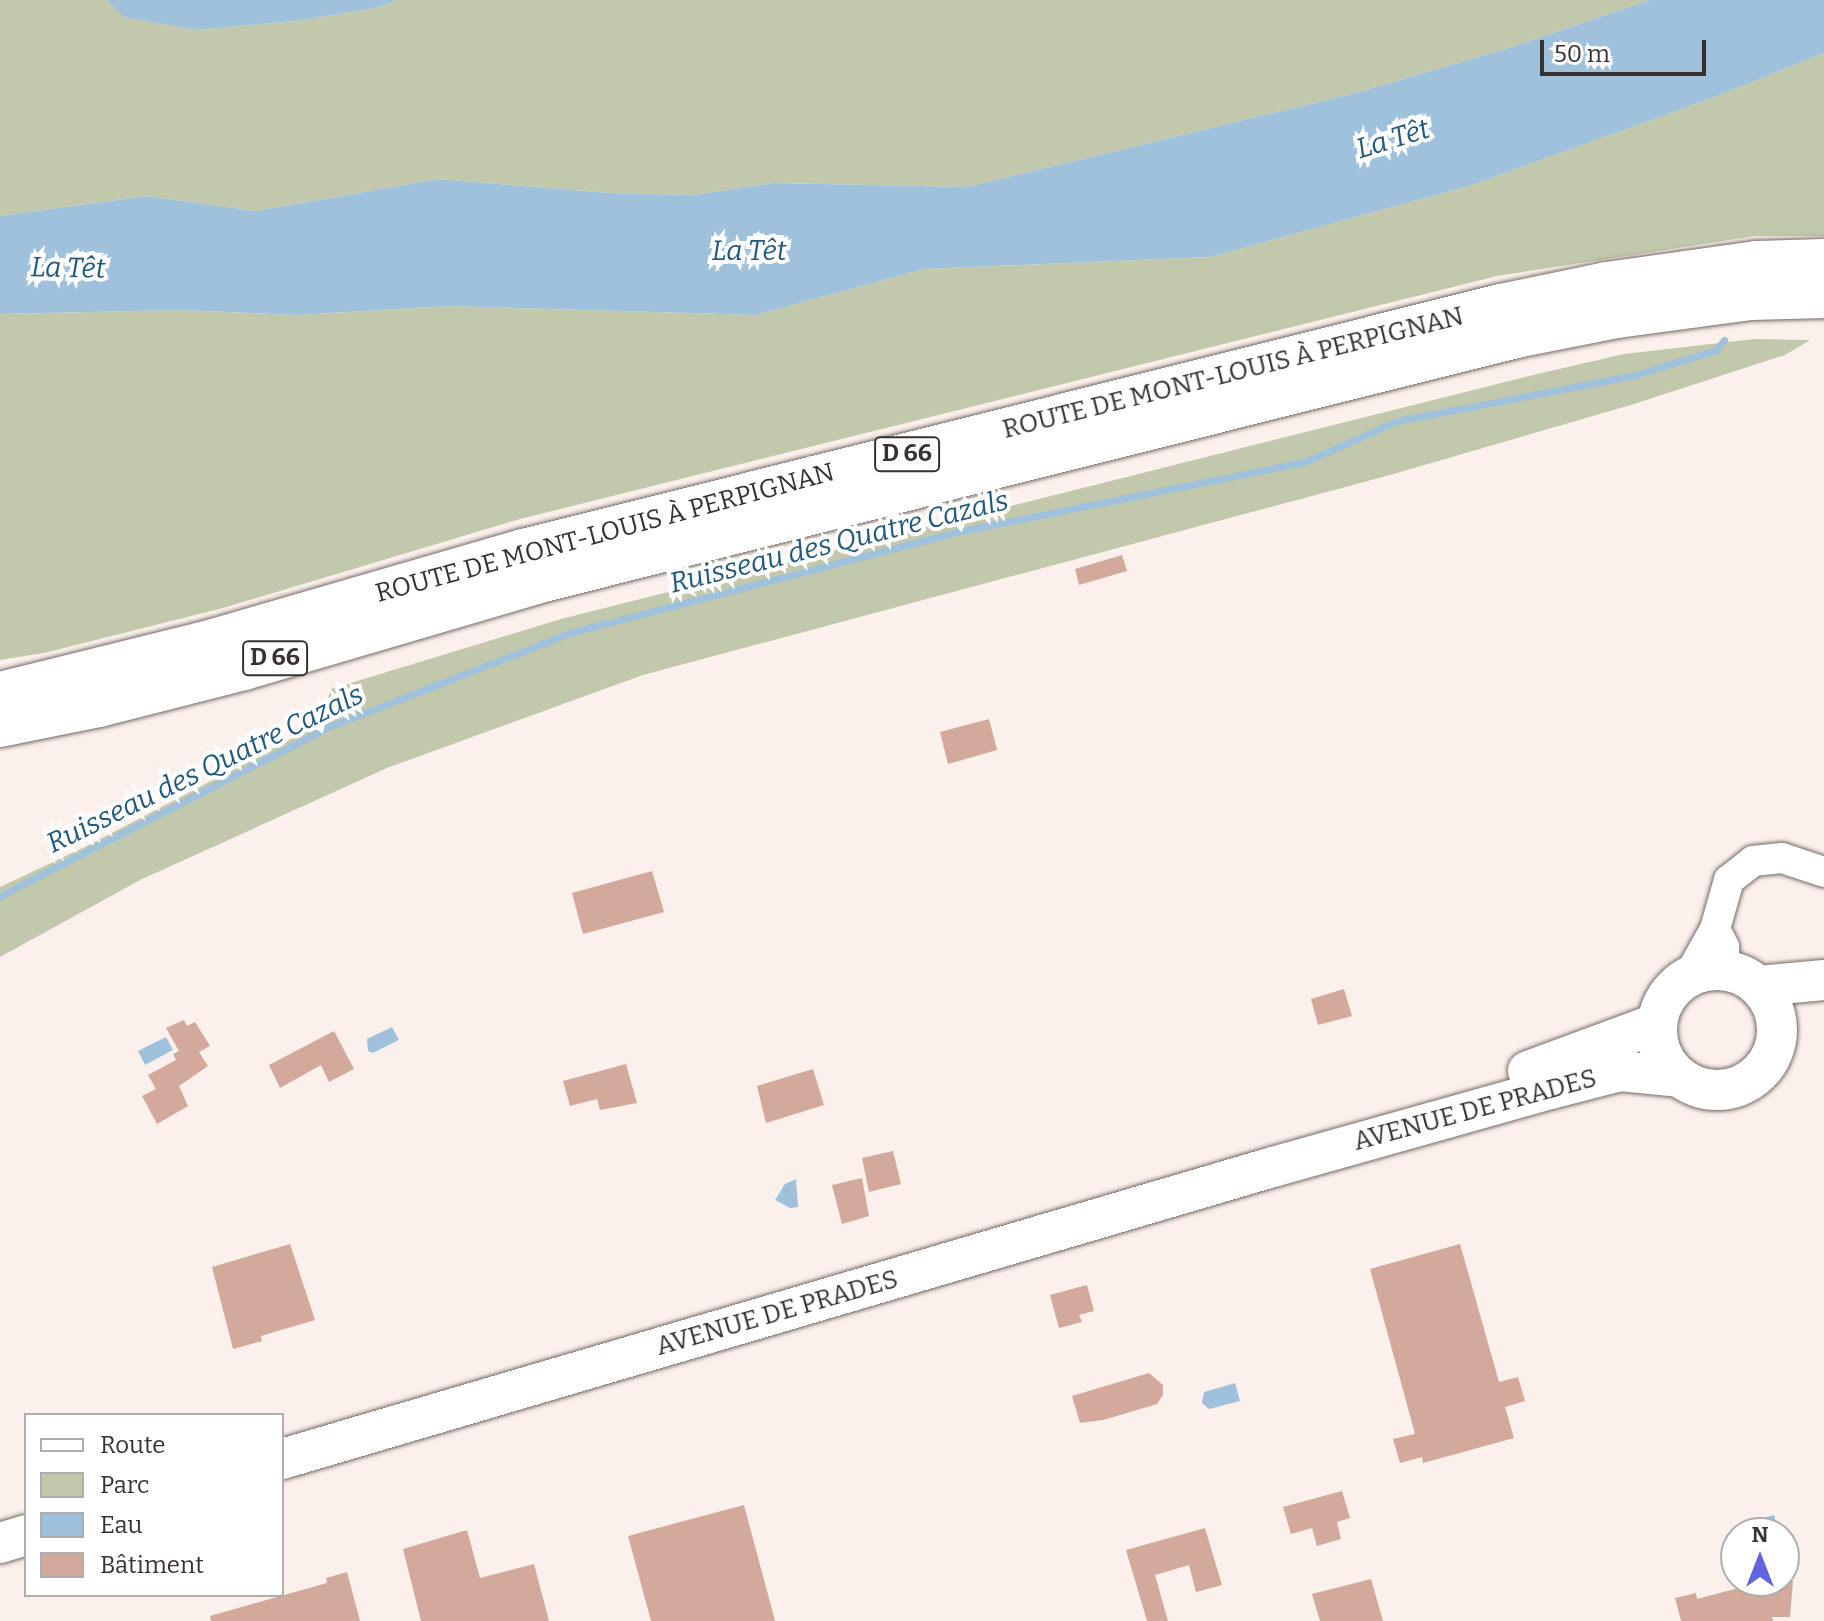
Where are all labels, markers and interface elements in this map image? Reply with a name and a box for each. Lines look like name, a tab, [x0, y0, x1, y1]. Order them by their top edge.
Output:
scale bar	[1544, 24, 1710, 74]
text: 50 m	[1554, 40, 1610, 68]
water label: La Têt	[1352, 112, 1434, 166]
water label: La Têt	[712, 234, 786, 268]
water label: La Têt	[30, 251, 106, 285]
street label: ROUTE DE MONT-LOUIS À PERPIGNAN	[999, 301, 1467, 445]
road number: D 66	[873, 434, 941, 474]
street label: ROUTE DE MONT-LOUIS À PERPIGNAN	[372, 457, 838, 609]
water label: Ruisseau des Quatre Cazals	[666, 484, 1012, 600]
road number: D 66	[241, 638, 309, 678]
water label: Ruisseau des Quatre Cazals	[41, 678, 369, 860]
street label: AVENUE DE PRADES	[1350, 1063, 1600, 1157]
street label: AVENUE DE PRADES	[652, 1264, 902, 1362]
legend	[24, 1413, 284, 1597]
text: Route	[100, 1431, 165, 1459]
text: Parc	[100, 1471, 149, 1499]
text: Eau	[100, 1511, 142, 1539]
north arrow	[1720, 1517, 1800, 1597]
text: N	[1752, 1521, 1768, 1548]
text: Bâtiment	[100, 1551, 204, 1579]

